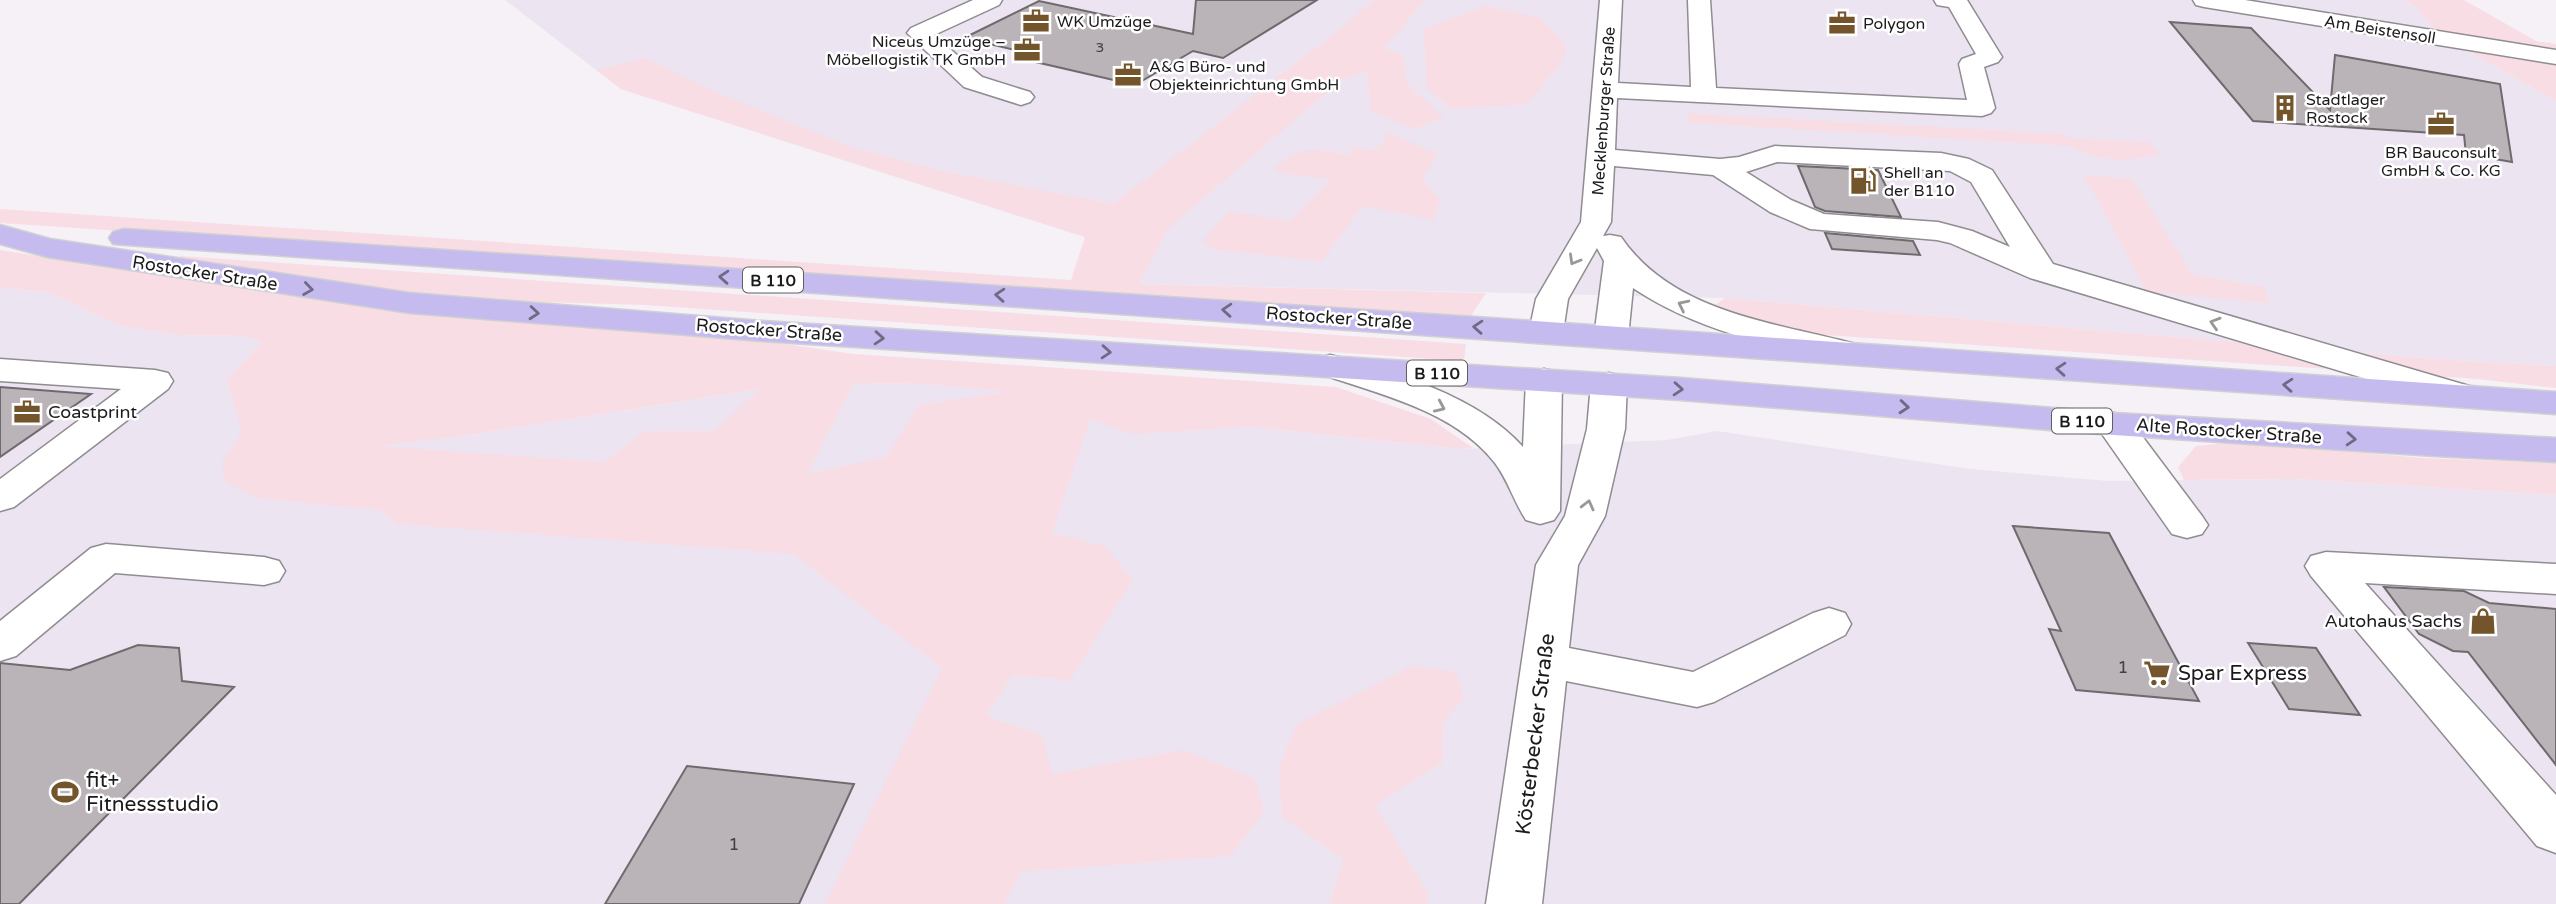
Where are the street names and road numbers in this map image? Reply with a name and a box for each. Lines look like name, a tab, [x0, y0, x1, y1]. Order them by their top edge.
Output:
street label: Am Beistensoll	[2323, 11, 2437, 49]
street label: Mecklenburger Straße	[1588, 26, 1620, 196]
street label: Rostocker Straße	[131, 251, 279, 295]
road number: B 110	[743, 268, 803, 292]
street label: Rostocker Straße	[1265, 302, 1413, 334]
street label: Rostocker Straße	[695, 314, 843, 346]
road number: B 110	[1407, 360, 1467, 386]
road number: B 110	[2052, 408, 2112, 434]
street label: Alte Rostocker Straße	[2135, 414, 2323, 448]
street label: Kösterbecker Straße	[1511, 632, 1560, 836]

